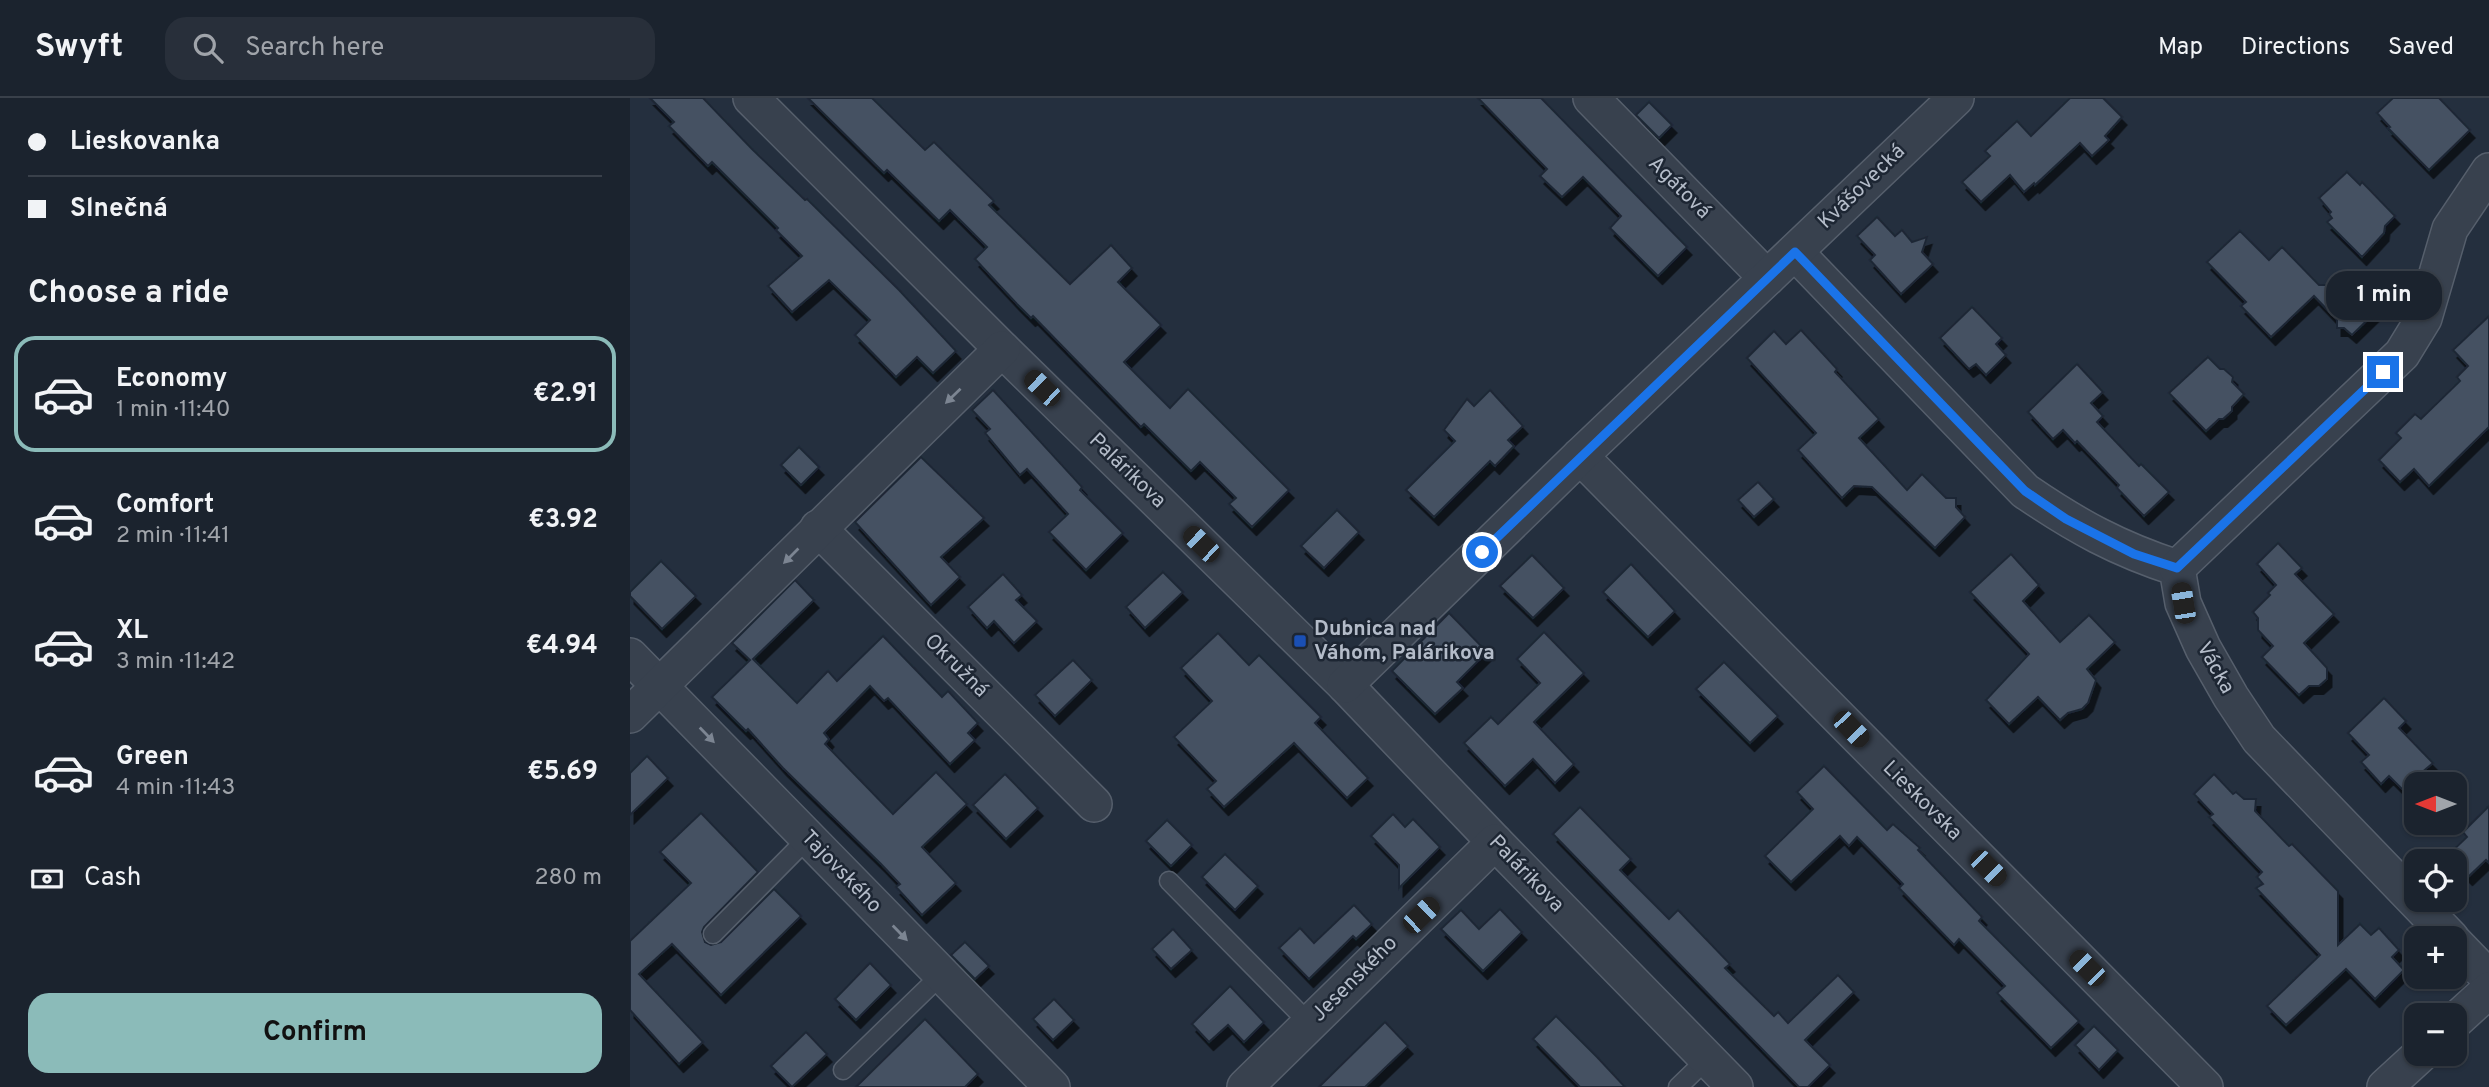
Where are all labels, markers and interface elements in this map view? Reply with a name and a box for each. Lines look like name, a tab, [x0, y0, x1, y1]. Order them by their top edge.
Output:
search box	[165, 17, 655, 80]
text: Swyft	[35, 27, 123, 69]
icon: search	[189, 29, 227, 67]
text: Search here	[245, 32, 384, 65]
text: Map	[2158, 33, 2203, 63]
text: Directions	[2241, 33, 2350, 63]
text: Saved	[2388, 33, 2454, 63]
text: Lieskovanka	[70, 126, 220, 159]
street label: Kvášovecká	[1813, 139, 1911, 235]
street label: Agátová	[1642, 151, 1716, 225]
text: Slnečná	[70, 193, 168, 226]
callout: 1 min	[2325, 271, 2441, 320]
text: Choose a ride	[28, 274, 229, 314]
text: 1 min	[2356, 281, 2412, 310]
route end	[2367, 356, 2399, 388]
icon: car	[32, 363, 95, 426]
text: Economy	[116, 363, 227, 396]
car	[1020, 366, 1065, 410]
text: €2.91	[533, 378, 598, 411]
one-way arrow	[945, 388, 962, 404]
text: 1 min · 11:40	[116, 396, 230, 425]
street label: Palárikova	[1083, 427, 1171, 515]
icon: car	[32, 489, 95, 552]
text: Comfort	[116, 489, 214, 522]
text: €3.92	[528, 504, 598, 537]
text: 2 min · 11:41	[116, 522, 230, 551]
car	[1179, 522, 1224, 566]
route start	[1466, 536, 1498, 568]
one-way arrow	[782, 547, 799, 564]
car	[2170, 581, 2197, 625]
icon: car	[32, 615, 95, 678]
text: XL	[116, 615, 148, 648]
place label: Dubnica nad Váhom, Palárikova	[1314, 616, 1495, 667]
street label: Okružná	[918, 628, 994, 704]
text: €4.94	[526, 630, 598, 663]
marker: Dubnica nad Váhom, Palárikova	[1292, 633, 1308, 649]
street label: Vácka	[2190, 637, 2240, 699]
text: 3 min · 11:42	[116, 648, 235, 677]
car	[1829, 707, 1874, 751]
one-way arrow	[699, 726, 716, 743]
icon: car	[32, 741, 95, 804]
text: Green	[116, 741, 189, 774]
street label: Lieskovska	[1876, 755, 1968, 847]
text: €5.69	[527, 756, 598, 789]
north arrow	[2404, 772, 2468, 835]
map controls	[2404, 772, 2467, 1066]
text: 4 min · 11:43	[116, 774, 235, 803]
street label: Tajovského	[795, 825, 887, 919]
street label: Palárikova	[1482, 830, 1570, 918]
car	[1966, 846, 2011, 890]
button: locate	[2404, 849, 2467, 912]
icon: cash	[28, 860, 66, 898]
text: Cash	[84, 862, 141, 895]
text: 280 m	[534, 864, 602, 893]
car	[1399, 893, 1444, 937]
one-way arrow	[891, 924, 907, 941]
button: +	[2404, 926, 2467, 989]
street label: Jesenského	[1306, 930, 1404, 1028]
car	[2065, 946, 2110, 990]
button: Confirm	[28, 993, 602, 1073]
button: −	[2404, 1003, 2467, 1066]

